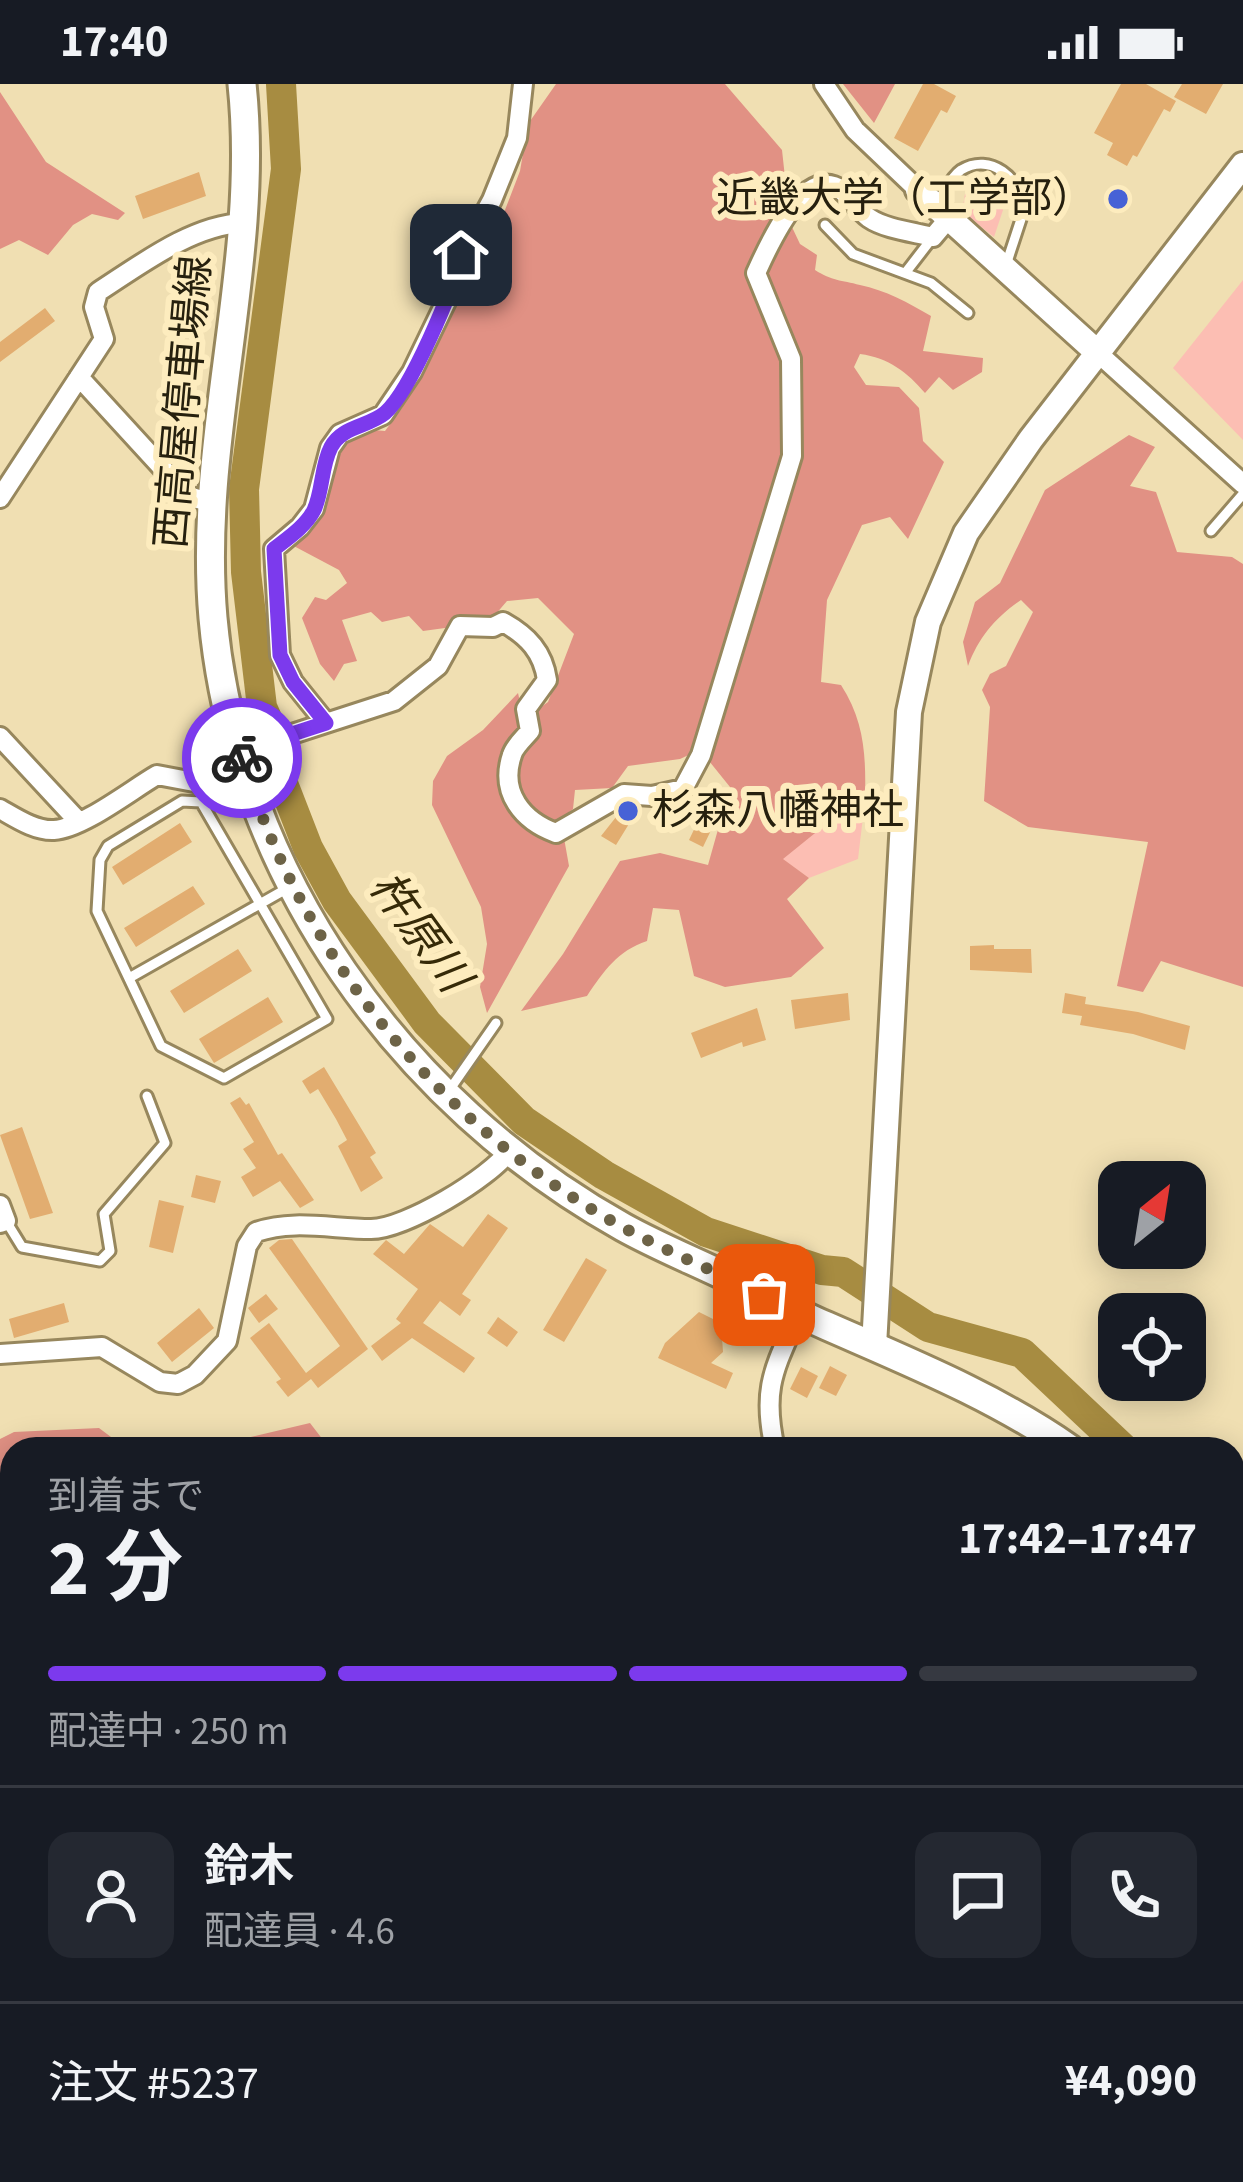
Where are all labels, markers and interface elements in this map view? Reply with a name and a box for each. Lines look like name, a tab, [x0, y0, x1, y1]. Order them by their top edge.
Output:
text: 17:40	[60, 10, 169, 74]
place label: 近畿大学（工学部）	[716, 169, 1094, 229]
marker: 近畿大学（工学部）	[1105, 186, 1131, 212]
pin	[410, 204, 512, 306]
icon: home	[428, 222, 494, 288]
street label: 西高屋停車場線	[141, 253, 227, 551]
courier	[182, 698, 302, 818]
icon: bike	[209, 725, 275, 791]
place label: 杉森八幡神社	[652, 781, 904, 841]
marker: 杉森八幡神社	[615, 798, 641, 824]
water label: 杵原川	[353, 859, 487, 1009]
north arrow	[1098, 1161, 1206, 1269]
map controls	[1098, 1161, 1206, 1401]
pin	[713, 1244, 815, 1346]
icon: bag	[731, 1262, 797, 1328]
button: locate	[1098, 1293, 1206, 1401]
text: 到着まで	[48, 1469, 204, 1525]
text: 17:42–17:47	[958, 1507, 1197, 1571]
text: 2 分	[48, 1514, 183, 1625]
text: 配達中 · 250 m	[48, 1704, 289, 1760]
button: person	[48, 1832, 174, 1958]
button: chat	[915, 1832, 1041, 1958]
button: phone	[1071, 1832, 1197, 1958]
text: 鈴木	[204, 1835, 294, 1899]
text: 配達員 · 4.6	[204, 1904, 395, 1960]
text: ¥4,090	[1065, 2049, 1197, 2113]
text: 注文 #5237	[48, 2052, 259, 2116]

